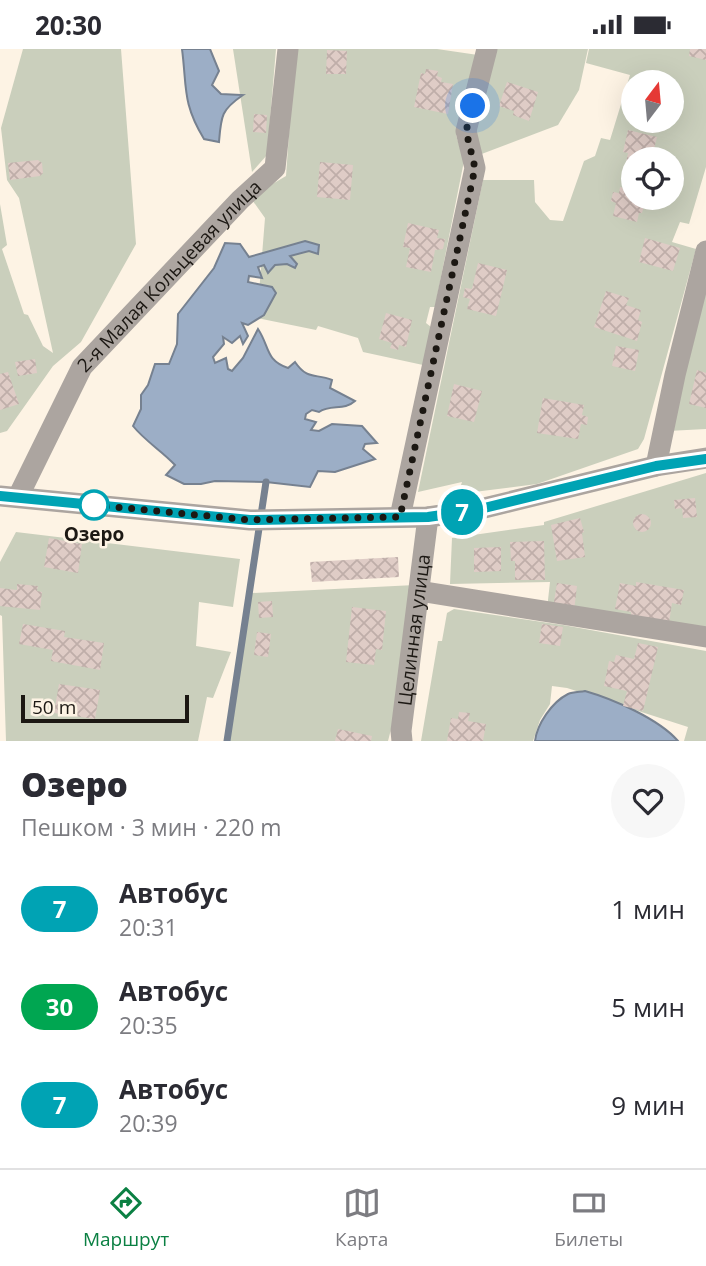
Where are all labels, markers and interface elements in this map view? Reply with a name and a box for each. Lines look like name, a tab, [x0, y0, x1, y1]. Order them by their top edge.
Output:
text: 20:30	[35, 7, 102, 43]
north arrow	[621, 70, 684, 133]
map controls	[621, 70, 684, 210]
your location	[455, 88, 490, 123]
button: locate	[621, 147, 684, 210]
street label: 2-я Малая Кольцевая улица	[71, 174, 267, 378]
line badge: 7	[439, 489, 485, 535]
marker: Озеро	[79, 490, 109, 520]
text: 7	[455, 495, 469, 528]
place label: Озеро	[64, 521, 124, 547]
street label: Целинная улица	[391, 552, 436, 707]
scale bar	[21, 692, 189, 724]
text: 50 m	[32, 694, 76, 720]
text: Озеро	[21, 762, 128, 807]
button: heart	[611, 764, 685, 838]
text: Пешком · 3 мин · 220 m	[21, 811, 282, 843]
text: Автобус	[119, 875, 228, 911]
text: 1 мин	[611, 891, 685, 927]
text: 7	[53, 892, 66, 925]
text: 20:31	[119, 911, 178, 943]
text: Автобус	[119, 973, 228, 1009]
text: 5 мин	[611, 989, 685, 1025]
text: 30	[46, 990, 73, 1023]
text: 20:35	[119, 1009, 178, 1041]
text: Автобус	[119, 1071, 228, 1107]
text: 9 мин	[611, 1087, 685, 1123]
text: 7	[53, 1088, 66, 1121]
text: 20:39	[119, 1107, 178, 1139]
tab: Маршрут	[83, 1184, 169, 1252]
tab: Карта	[335, 1184, 388, 1252]
tab: Билеты	[554, 1184, 623, 1252]

